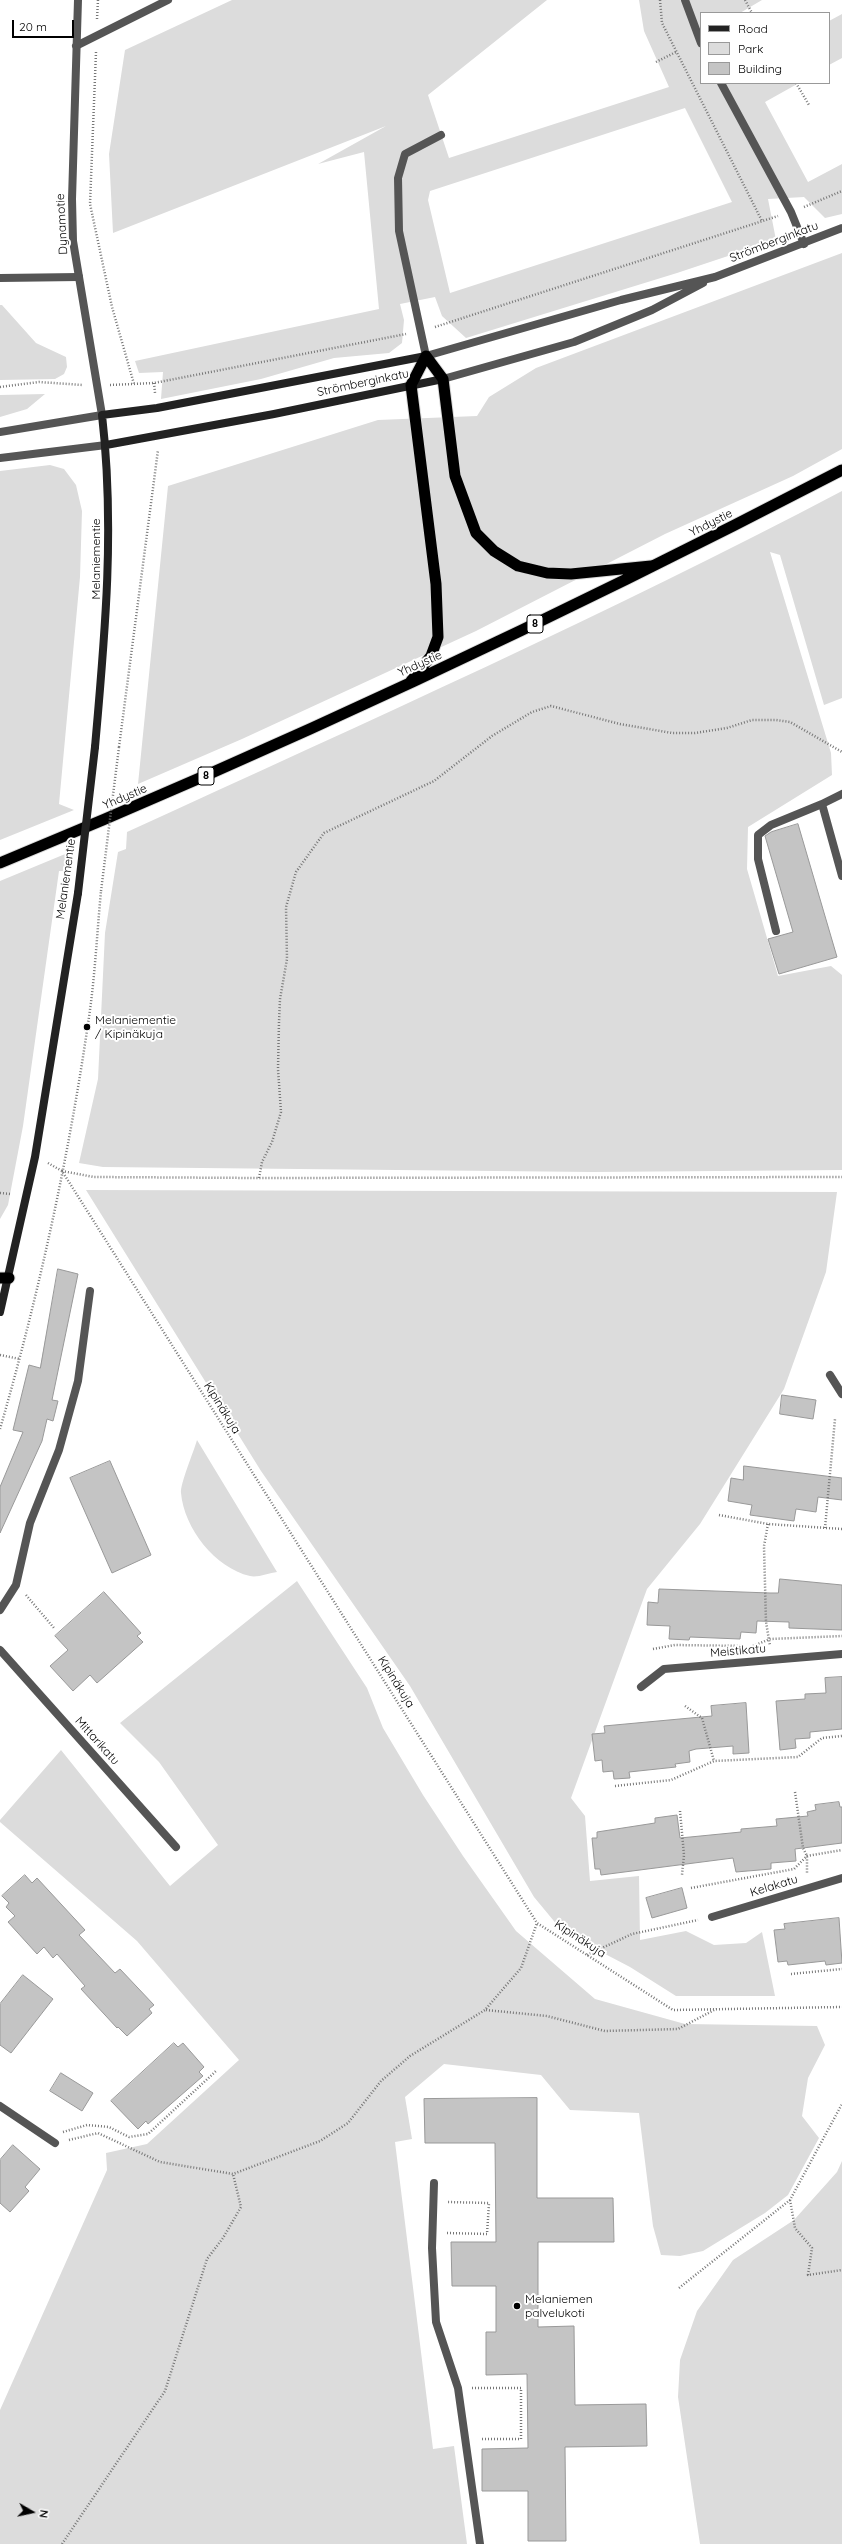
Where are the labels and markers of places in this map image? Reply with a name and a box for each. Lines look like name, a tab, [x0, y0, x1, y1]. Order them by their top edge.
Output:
place label: Melaniementie / Kipinäkuja	[95, 1013, 176, 1041]
marker: Melaniementie / Kipinäkuja	[82, 1022, 92, 1032]
place label: Melaniemen palvelukoti	[525, 2292, 593, 2320]
marker: Melaniemen palvelukoti	[512, 2301, 522, 2311]

